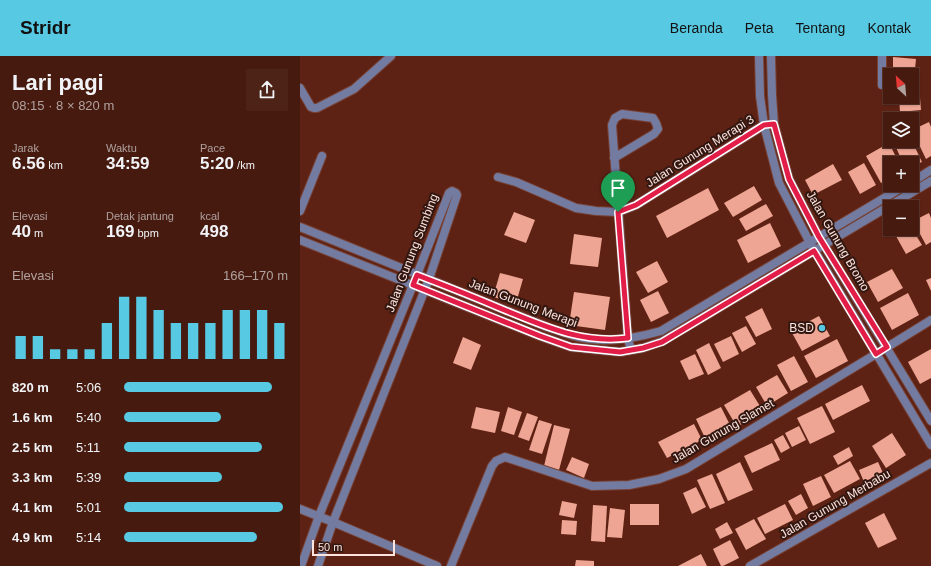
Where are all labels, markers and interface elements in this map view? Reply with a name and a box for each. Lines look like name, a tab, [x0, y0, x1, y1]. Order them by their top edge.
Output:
text: Stridr	[20, 17, 71, 38]
text: Beranda	[670, 20, 723, 36]
text: Peta	[745, 20, 774, 36]
text: Tentang	[796, 20, 845, 36]
text: Kontak	[867, 20, 911, 36]
north arrow	[883, 68, 919, 104]
map controls	[883, 68, 919, 236]
button: share	[246, 69, 288, 111]
text: Lari pagi	[12, 70, 104, 95]
text: 08:15 · 8 × 820 m	[12, 98, 114, 113]
street label: Jalan Gunung Merapi 3	[643, 112, 757, 190]
button: layers	[883, 112, 919, 148]
text: Jarak	[12, 142, 39, 154]
text: Waktu	[106, 142, 137, 154]
text: Pace	[200, 142, 225, 154]
text: 6.56	[12, 154, 45, 173]
text: 34:59	[106, 154, 149, 173]
text: 5:20	[200, 154, 234, 173]
button: +	[883, 156, 919, 192]
text: km	[45, 159, 63, 171]
text: /km	[234, 159, 255, 171]
pin	[601, 171, 635, 212]
icon: arrive	[607, 177, 629, 199]
street label: Jalan Gunung Bromo	[804, 188, 873, 294]
street label: Jalan Gunung Sumbing	[383, 192, 441, 314]
button: −	[883, 200, 919, 236]
text: Elevasi	[12, 210, 47, 222]
text: Detak jantung	[106, 210, 174, 222]
text: kcal	[200, 210, 220, 222]
text: 40	[12, 222, 31, 241]
text: 169	[106, 222, 134, 241]
text: 498	[200, 222, 228, 241]
text: m	[31, 227, 43, 239]
text: bpm	[134, 227, 159, 239]
text: Elevasi	[12, 268, 54, 283]
text: 166–170 m	[223, 268, 288, 283]
street label: Jalan Gunung Merapi	[467, 276, 579, 330]
place label: BSD	[789, 321, 814, 335]
marker: BSD	[817, 323, 827, 333]
text: 820 m	[12, 380, 49, 395]
text: 5:06	[76, 380, 101, 395]
street label: Jalan Gunung Slamet	[670, 396, 777, 466]
text: 1.6 km	[12, 410, 52, 425]
text: 5:40	[76, 410, 101, 425]
text: 2.5 km	[12, 440, 52, 455]
text: 5:11	[76, 440, 100, 455]
street label: Jalan Gunung Merbabu	[777, 467, 893, 541]
text: 3.3 km	[12, 470, 52, 485]
text: 5:39	[76, 470, 101, 485]
text: 4.1 km	[12, 500, 52, 515]
text: 5:01	[76, 500, 101, 515]
text: 4.9 km	[12, 530, 52, 545]
text: 5:14	[76, 530, 101, 545]
scale bar	[312, 538, 395, 557]
text: 50 m	[318, 541, 342, 553]

